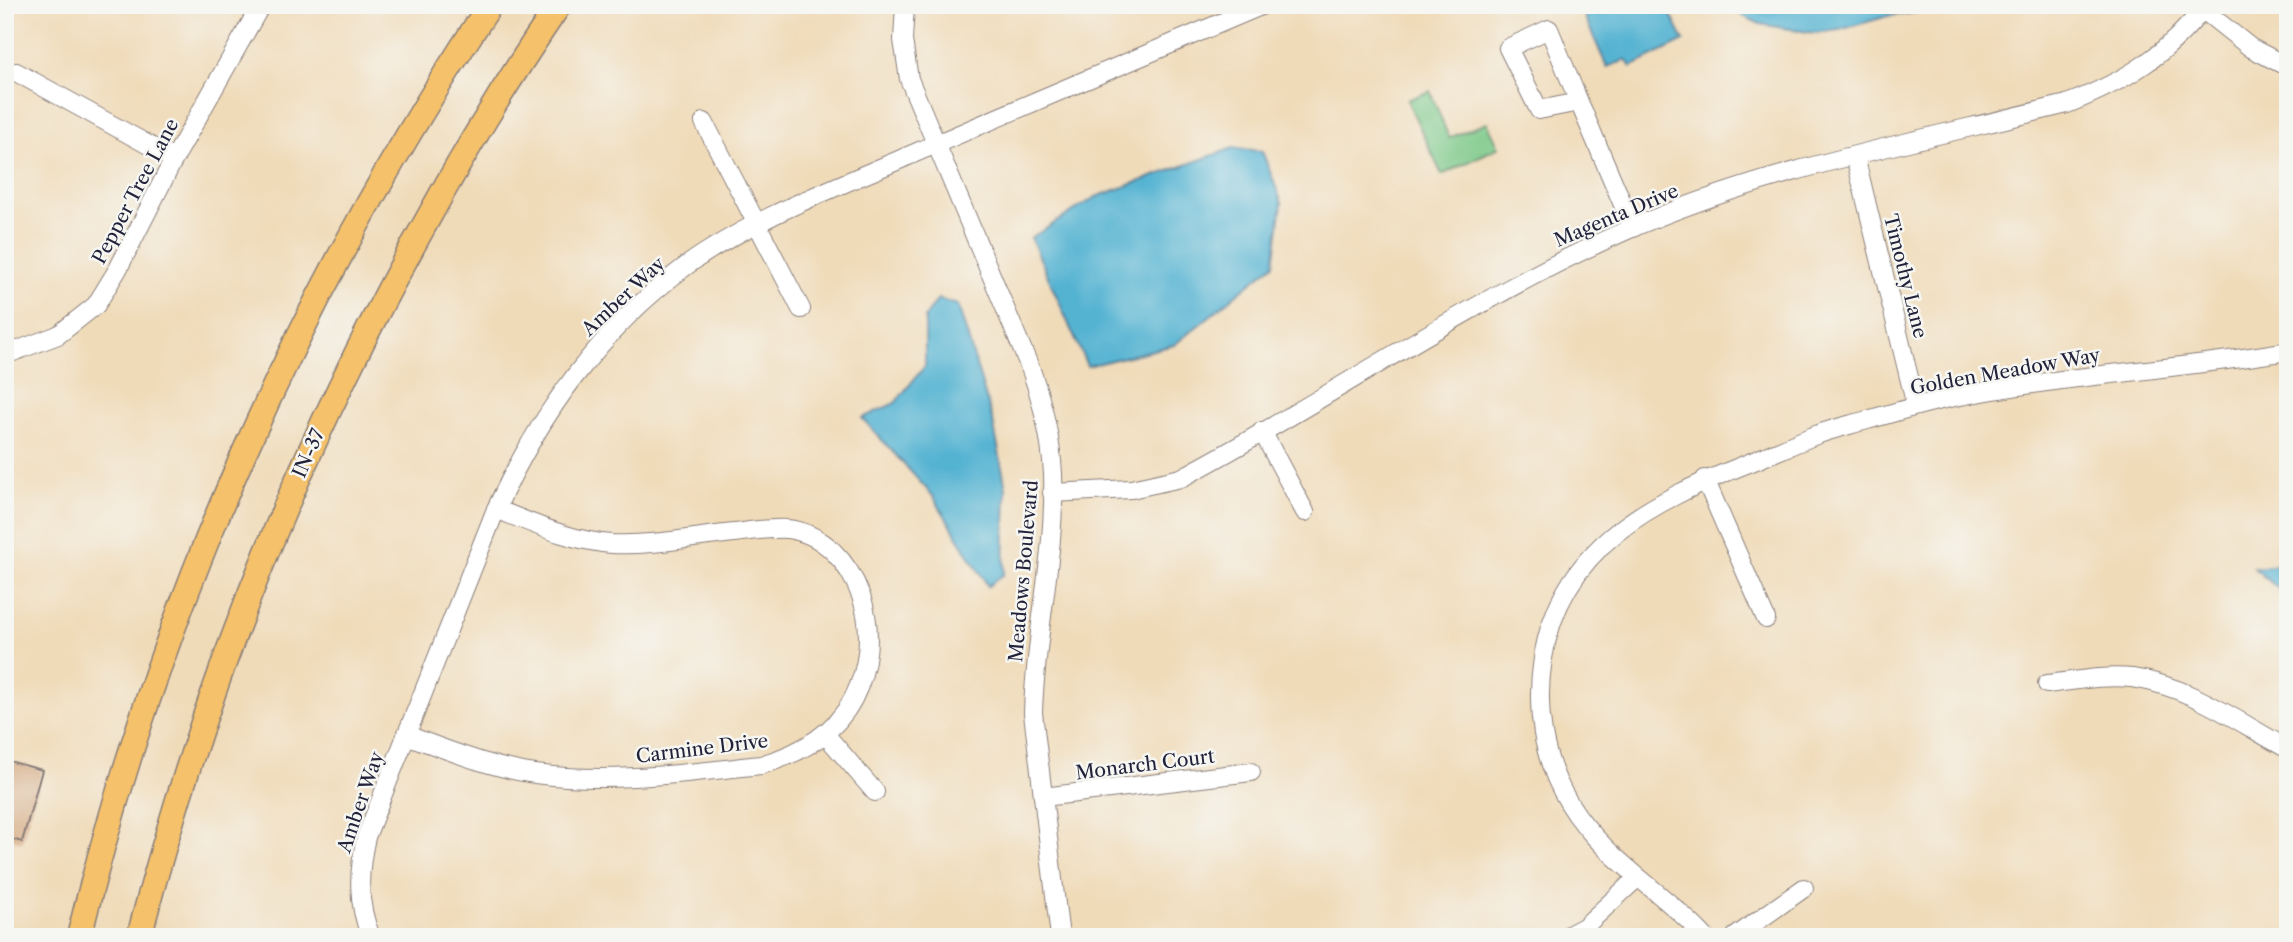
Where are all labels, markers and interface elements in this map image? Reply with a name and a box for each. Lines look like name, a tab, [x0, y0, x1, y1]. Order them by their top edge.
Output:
street label: Pepper Tree Lane	[87, 115, 183, 268]
street label: Magenta Drive	[1551, 179, 1682, 252]
street label: Timothy Lane	[1879, 212, 1932, 341]
street label: Amber Way	[576, 252, 670, 341]
street label: Golden Meadow Way	[1908, 343, 2102, 400]
street label: IN-37	[288, 425, 330, 481]
street label: Meadows Boulevard	[1004, 479, 1043, 663]
street label: Carmine Drive	[635, 729, 770, 768]
street label: Monarch Court	[1074, 745, 1216, 784]
street label: Amber Way	[332, 748, 389, 857]

